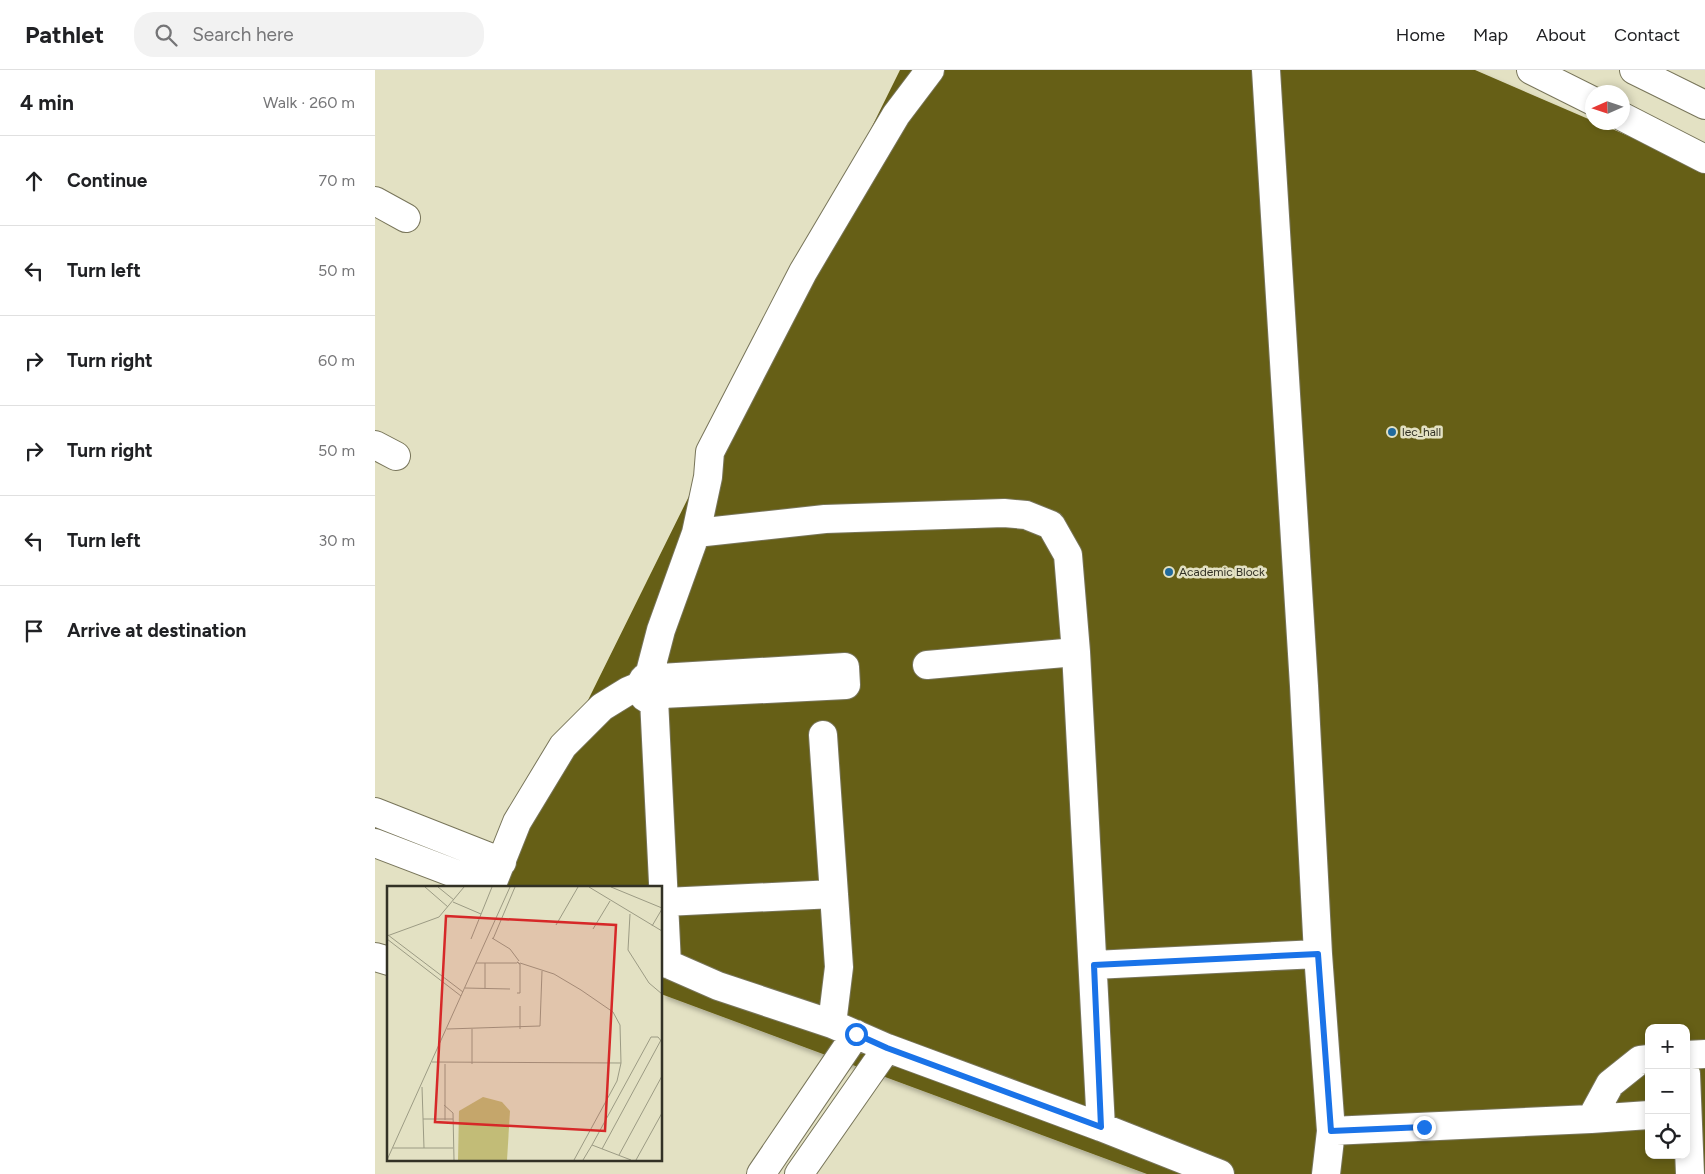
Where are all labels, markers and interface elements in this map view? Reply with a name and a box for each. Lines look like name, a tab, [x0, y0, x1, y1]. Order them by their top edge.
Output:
search box	[134, 12, 484, 57]
text: Pathlet	[25, 20, 104, 49]
icon: search	[152, 21, 180, 49]
text: Search here	[192, 23, 294, 46]
text: Home	[1396, 24, 1445, 46]
text: Map	[1473, 24, 1508, 46]
text: About	[1536, 24, 1586, 46]
text: Contact	[1614, 24, 1680, 46]
north arrow	[1585, 85, 1630, 130]
text: 4 min	[20, 90, 74, 115]
text: Walk · 260 m	[263, 93, 355, 112]
icon: ahead	[20, 167, 48, 195]
text: Continue	[67, 169, 147, 192]
text: 70 m	[319, 171, 355, 190]
icon: left	[20, 257, 48, 285]
text: Turn left	[67, 259, 141, 282]
text: 50 m	[318, 261, 355, 280]
icon: right	[20, 347, 48, 375]
text: Turn right	[67, 349, 153, 372]
text: 60 m	[318, 351, 355, 370]
place label: lec_hall	[1402, 425, 1441, 439]
marker: lec_hall	[1386, 426, 1398, 438]
icon: right	[20, 437, 48, 465]
text: Turn right	[67, 439, 153, 462]
text: 50 m	[318, 441, 355, 460]
icon: left	[20, 527, 48, 555]
text: Turn left	[67, 529, 141, 552]
text: 30 m	[318, 531, 355, 550]
place label: Academic Block	[1179, 565, 1265, 579]
marker: Academic Block	[1163, 566, 1175, 578]
icon: arrive	[20, 617, 48, 645]
text: Arrive at destination	[67, 619, 246, 642]
inset map	[387, 886, 663, 1162]
route start	[845, 1023, 868, 1046]
map controls	[1645, 1024, 1690, 1159]
button: +	[1645, 1024, 1690, 1069]
button: −	[1645, 1069, 1690, 1114]
button: locate	[1645, 1114, 1690, 1159]
route end	[1413, 1116, 1436, 1139]

